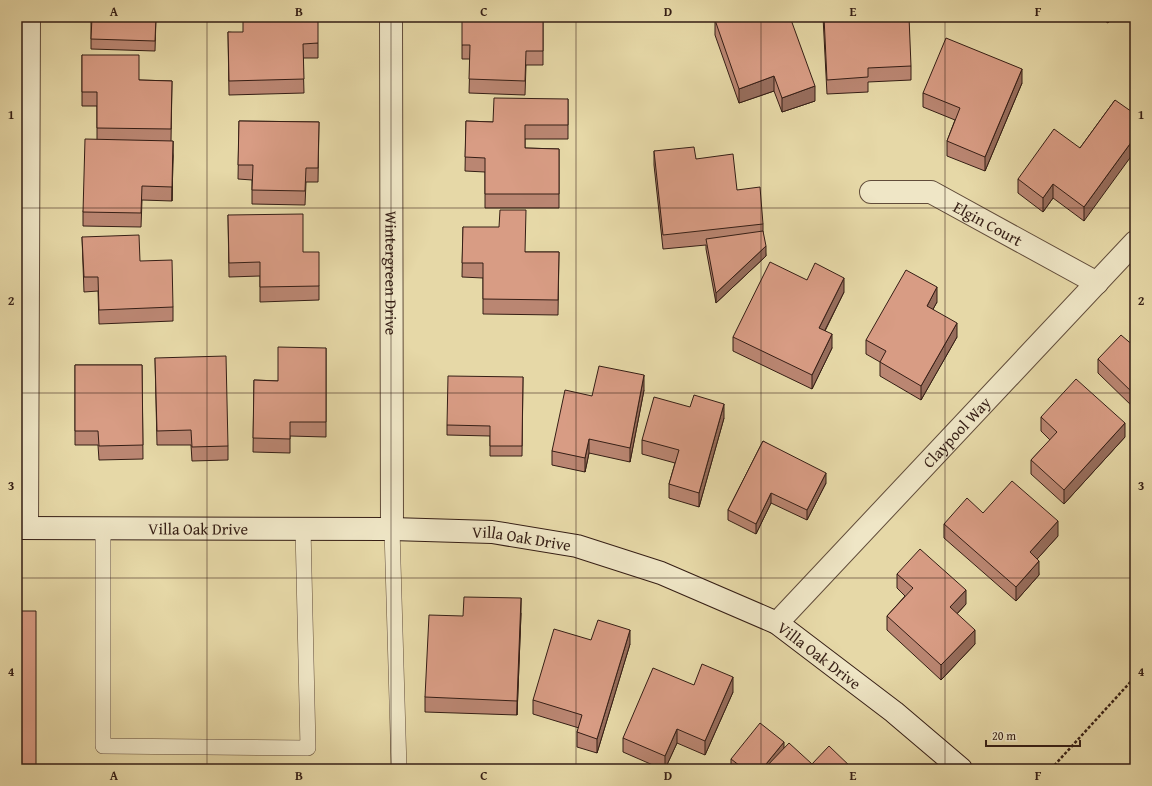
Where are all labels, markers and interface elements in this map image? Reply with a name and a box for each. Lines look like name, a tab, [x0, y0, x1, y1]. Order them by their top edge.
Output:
text: A	[110, 2, 119, 21]
text: B	[295, 2, 303, 21]
text: C	[480, 2, 488, 21]
text: D	[664, 2, 672, 21]
text: E	[850, 2, 857, 21]
text: F	[1035, 2, 1042, 21]
text: 1	[8, 105, 14, 124]
text: 1	[1138, 105, 1144, 124]
street label: Elgin Court	[949, 195, 1027, 252]
street label: Wintergreen Drive	[379, 211, 404, 335]
text: 2	[8, 291, 15, 310]
text: 2	[1138, 291, 1145, 310]
street label: Claypool Way	[917, 391, 996, 473]
text: 3	[8, 476, 14, 495]
text: 3	[1138, 476, 1144, 495]
street label: Villa Oak Drive	[148, 516, 248, 541]
street label: Villa Oak Drive	[472, 519, 573, 557]
street label: Villa Oak Drive	[772, 615, 866, 695]
text: 4	[8, 662, 15, 681]
text: 4	[1138, 662, 1145, 681]
scale bar	[986, 722, 1080, 748]
text: 20 m	[992, 727, 1016, 744]
text: A	[110, 766, 119, 785]
text: B	[295, 766, 303, 785]
text: C	[480, 766, 488, 785]
text: D	[664, 766, 672, 785]
text: E	[850, 766, 857, 785]
text: F	[1035, 766, 1042, 785]

